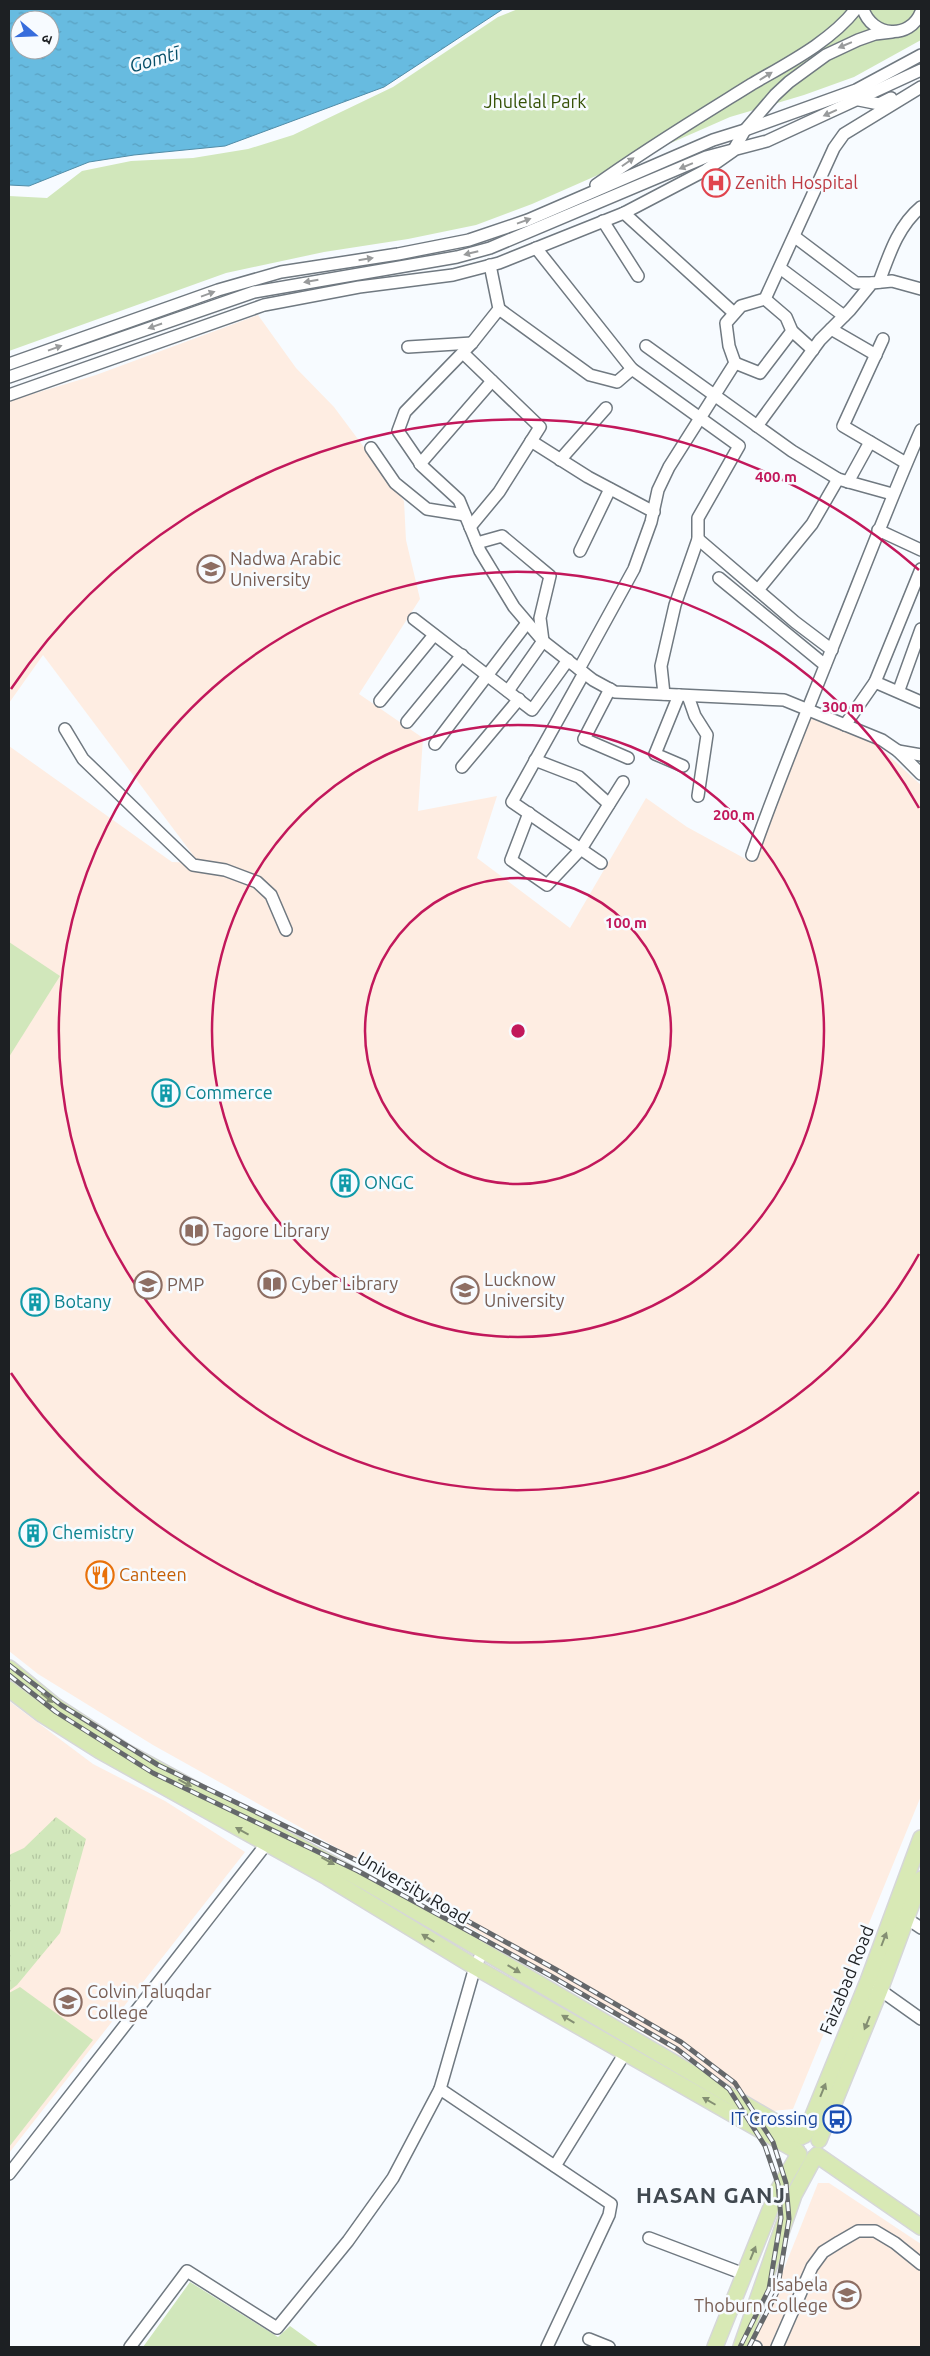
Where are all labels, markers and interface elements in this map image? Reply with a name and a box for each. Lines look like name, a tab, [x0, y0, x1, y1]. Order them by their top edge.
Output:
north arrow	[10, 10, 60, 60]
text: उ	[38, 33, 56, 46]
water label: Gomtī	[127, 41, 184, 77]
one-way arrow	[837, 41, 852, 49]
one-way arrow	[759, 72, 772, 81]
park label: Jhulelal Park	[484, 91, 586, 111]
one-way arrow	[823, 110, 837, 118]
one-way arrow	[621, 157, 635, 167]
one-way arrow	[679, 162, 693, 170]
hospital icon: Zenith Hospital	[701, 168, 731, 198]
place label: Zenith Hospital	[735, 172, 858, 192]
one-way arrow	[517, 217, 532, 225]
one-way arrow	[463, 249, 478, 257]
one-way arrow	[358, 254, 374, 262]
one-way arrow	[303, 278, 319, 286]
one-way arrow	[201, 290, 216, 298]
one-way arrow	[147, 322, 162, 330]
one-way arrow	[47, 344, 62, 351]
text: 400 m	[755, 468, 797, 485]
place label: Nadwa Arabic University	[230, 548, 341, 589]
school or university icon: Nadwa Arabic University	[196, 554, 226, 584]
text: 300 m	[822, 698, 864, 715]
text: 200 m	[713, 806, 755, 823]
text: 100 m	[605, 914, 647, 931]
centre of rings	[509, 1022, 527, 1040]
building icon: Commerce	[151, 1078, 181, 1108]
place label: Commerce	[185, 1082, 273, 1102]
building icon: ONGC	[330, 1168, 360, 1198]
place label: ONGC	[364, 1172, 414, 1192]
library icon: Tagore Library	[179, 1216, 209, 1246]
place label: Tagore Library	[213, 1220, 330, 1240]
library icon: Cyber Library	[257, 1269, 287, 1299]
place label: Lucknow University	[484, 1269, 565, 1310]
school or university icon: PMP	[133, 1270, 163, 1300]
place label: Cyber Library	[291, 1273, 398, 1293]
place label: PMP	[167, 1274, 204, 1294]
school or university icon: Lucknow University	[450, 1275, 480, 1305]
building icon: Botany	[20, 1287, 50, 1317]
place label: Botany	[54, 1291, 111, 1311]
building icon: Chemistry	[18, 1518, 48, 1548]
place label: Chemistry	[52, 1522, 134, 1542]
restaurant icon: Canteen	[85, 1560, 115, 1590]
place label: Canteen	[119, 1564, 187, 1584]
one-way arrow	[40, 1693, 53, 1704]
one-way arrow	[178, 1779, 192, 1787]
one-way arrow	[235, 1826, 248, 1835]
street label: University Road	[354, 1847, 473, 1927]
one-way arrow	[321, 1856, 335, 1865]
street label: Faizabad Road	[815, 1922, 877, 2037]
one-way arrow	[880, 1931, 888, 1946]
one-way arrow	[421, 1933, 434, 1942]
one-way arrow	[506, 1965, 521, 1973]
place label: Colvin Taluqdar College	[87, 1981, 212, 2022]
school or university icon: Colvin Taluqdar College	[53, 1987, 83, 2017]
one-way arrow	[562, 2015, 575, 2024]
one-way arrow	[863, 2016, 871, 2031]
one-way arrow	[820, 2083, 828, 2097]
one-way arrow	[702, 2097, 716, 2105]
bus stop icon: IT Crossing	[822, 2104, 852, 2134]
place label: IT Crossing	[730, 2108, 818, 2128]
district label: HASAN GANJ	[636, 2182, 786, 2207]
one-way arrow	[749, 2246, 757, 2260]
place label: Isabela Thoburn College	[694, 2274, 828, 2315]
school or university icon: Isabela Thoburn College	[832, 2280, 862, 2310]

